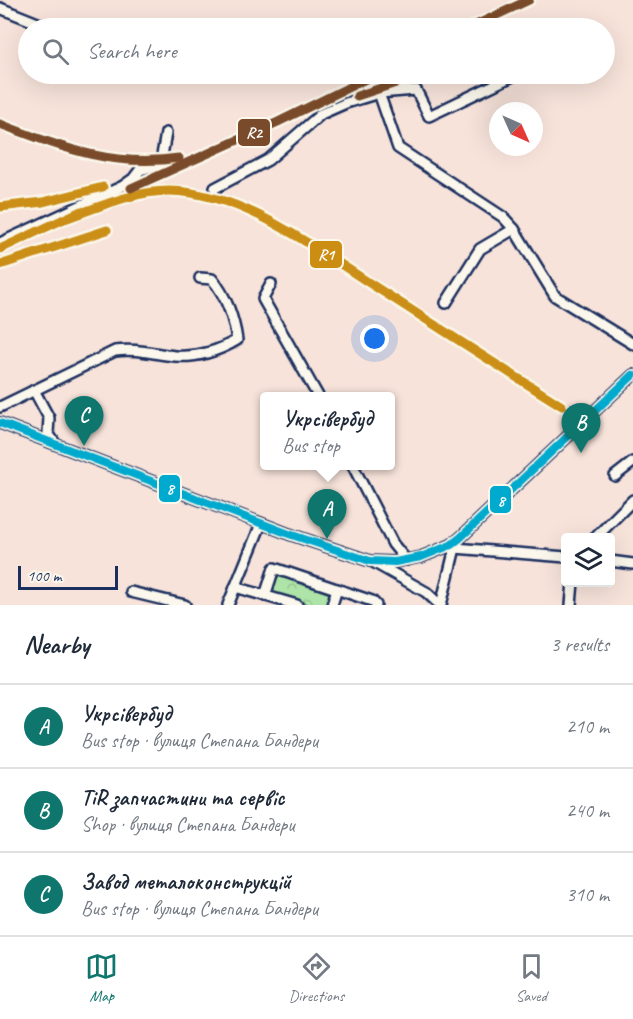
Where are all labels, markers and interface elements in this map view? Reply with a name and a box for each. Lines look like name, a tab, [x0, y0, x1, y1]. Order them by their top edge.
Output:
search box	[18, 18, 615, 84]
icon: search	[39, 35, 72, 68]
text: Search here	[87, 37, 177, 65]
north arrow	[489, 102, 543, 156]
line badge: R2	[237, 118, 271, 147]
text: R2	[246, 123, 264, 143]
line badge: R1	[309, 240, 343, 269]
text: R1	[318, 245, 336, 265]
your location	[360, 324, 389, 353]
popup	[260, 392, 395, 470]
pin: C	[64, 396, 104, 446]
pin: B	[562, 404, 600, 453]
text: Укрсівербуд	[282, 405, 373, 433]
text: Bus stop	[282, 433, 340, 458]
line badge: 8	[158, 474, 181, 503]
text: 8	[166, 479, 175, 499]
line badge: 8	[489, 485, 512, 514]
pin: A	[308, 490, 346, 539]
text: 8	[497, 491, 506, 511]
map controls	[561, 533, 615, 587]
button: layers	[561, 533, 615, 587]
scale bar	[18, 563, 118, 590]
text: 100 m	[27, 566, 61, 586]
text: Nearby	[24, 628, 89, 661]
text: 3 results	[550, 632, 609, 657]
text: Укрсівербуд	[81, 700, 171, 728]
text: A	[38, 714, 49, 739]
text: 210 m	[566, 714, 609, 739]
text: Bus stop · вулиця Степана Бандери	[81, 728, 318, 753]
text: TiR запчастини та сервіс	[81, 784, 284, 812]
text: B	[38, 798, 49, 823]
text: 240 m	[566, 798, 609, 823]
text: Shop · вулиця Степана Бандери	[81, 812, 294, 837]
text: Завод металоконструкцій	[81, 868, 291, 896]
text: C	[39, 882, 48, 907]
text: 310 m	[566, 882, 609, 907]
text: Bus stop · вулиця Степана Бандери	[81, 896, 318, 921]
tab: Map	[85, 950, 118, 1006]
tab: Directions	[289, 950, 344, 1006]
tab: Saved	[515, 950, 548, 1006]

